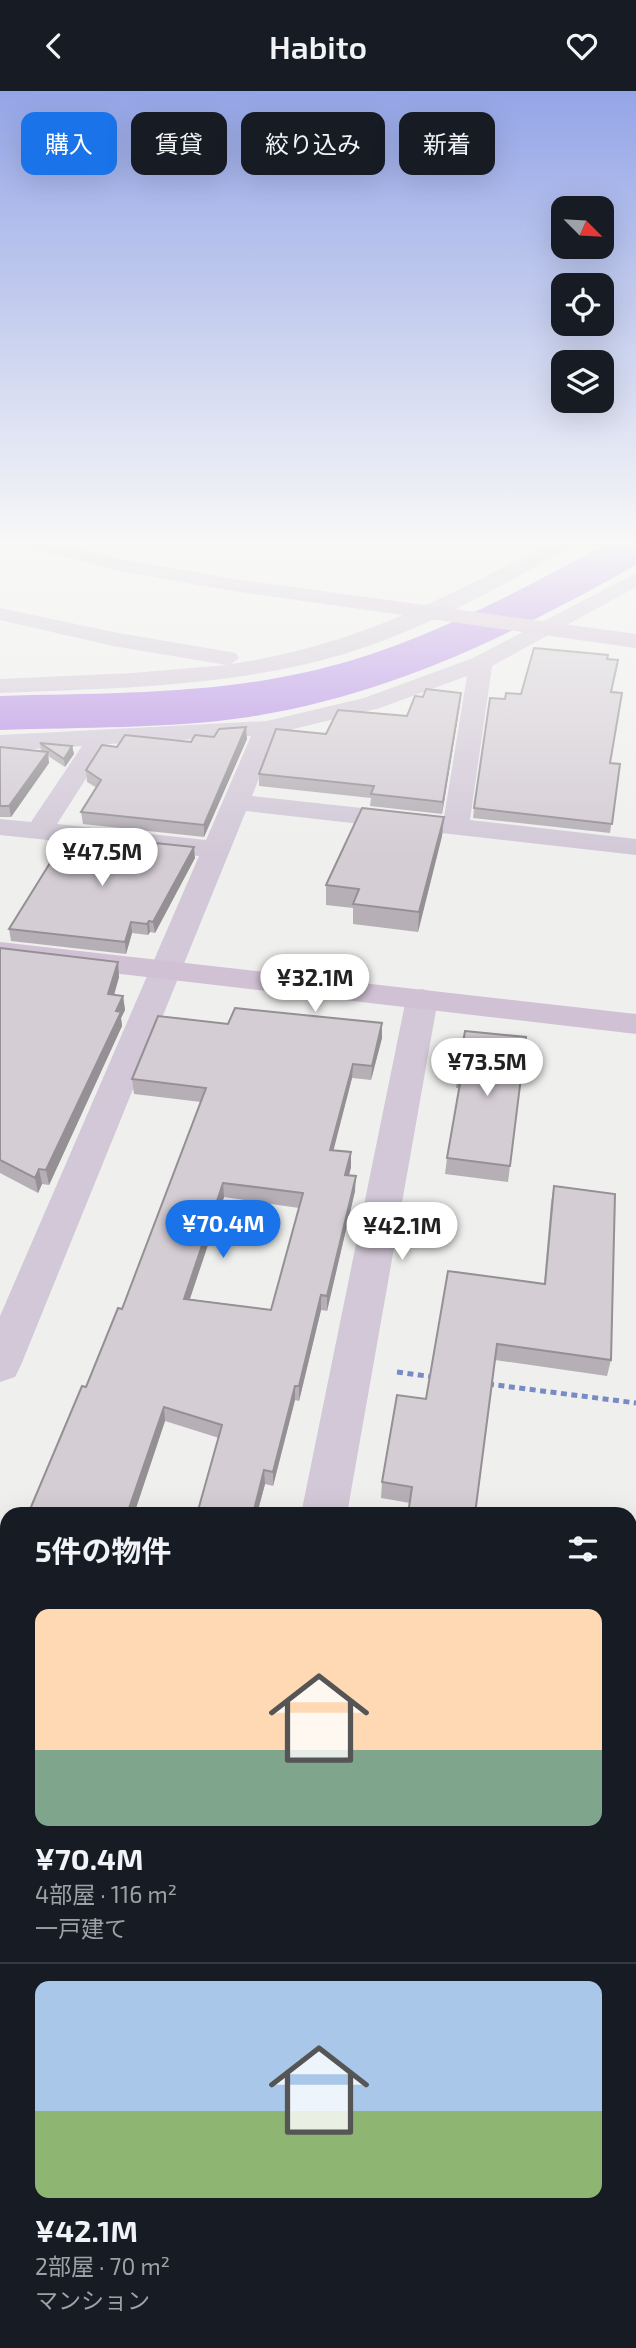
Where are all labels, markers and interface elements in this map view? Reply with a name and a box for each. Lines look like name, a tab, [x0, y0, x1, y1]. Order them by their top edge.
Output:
icon: back	[35, 27, 73, 65]
text: Habito	[269, 27, 367, 65]
icon: heart	[563, 27, 601, 65]
chip: 購入	[21, 112, 117, 175]
chip: 賃貸	[131, 112, 227, 175]
chip: 絞り込み	[241, 112, 385, 175]
chip: 新着	[399, 112, 495, 175]
north arrow	[551, 196, 614, 259]
map controls	[551, 196, 614, 413]
button: locate	[551, 273, 614, 336]
button: layers	[551, 350, 614, 413]
pin: ¥47.5M	[45, 829, 159, 888]
text: ¥47.5M	[62, 837, 142, 865]
pin: ¥32.1M	[258, 955, 372, 1014]
text: ¥32.1M	[276, 963, 354, 991]
pin: ¥73.5M	[430, 1039, 544, 1098]
text: ¥73.5M	[447, 1047, 527, 1075]
pin: ¥70.4M	[166, 1201, 280, 1260]
pin: ¥42.1M	[345, 1203, 459, 1262]
text: ¥70.4M	[181, 1209, 265, 1237]
text: ¥42.1M	[363, 1211, 441, 1239]
icon: filters	[564, 1530, 602, 1568]
text: 5件の物件	[35, 1532, 172, 1568]
icon: home	[256, 1655, 382, 1781]
text: ¥70.4M	[35, 1840, 143, 1876]
text: 4部屋 · 116 m²	[35, 1880, 177, 1908]
text: 一戸建て	[35, 1914, 127, 1942]
icon: home	[256, 2027, 382, 2153]
text: ¥42.1M	[35, 2212, 138, 2248]
text: 2部屋 · 70 m²	[35, 2252, 170, 2280]
text: マンション	[35, 2286, 150, 2314]

